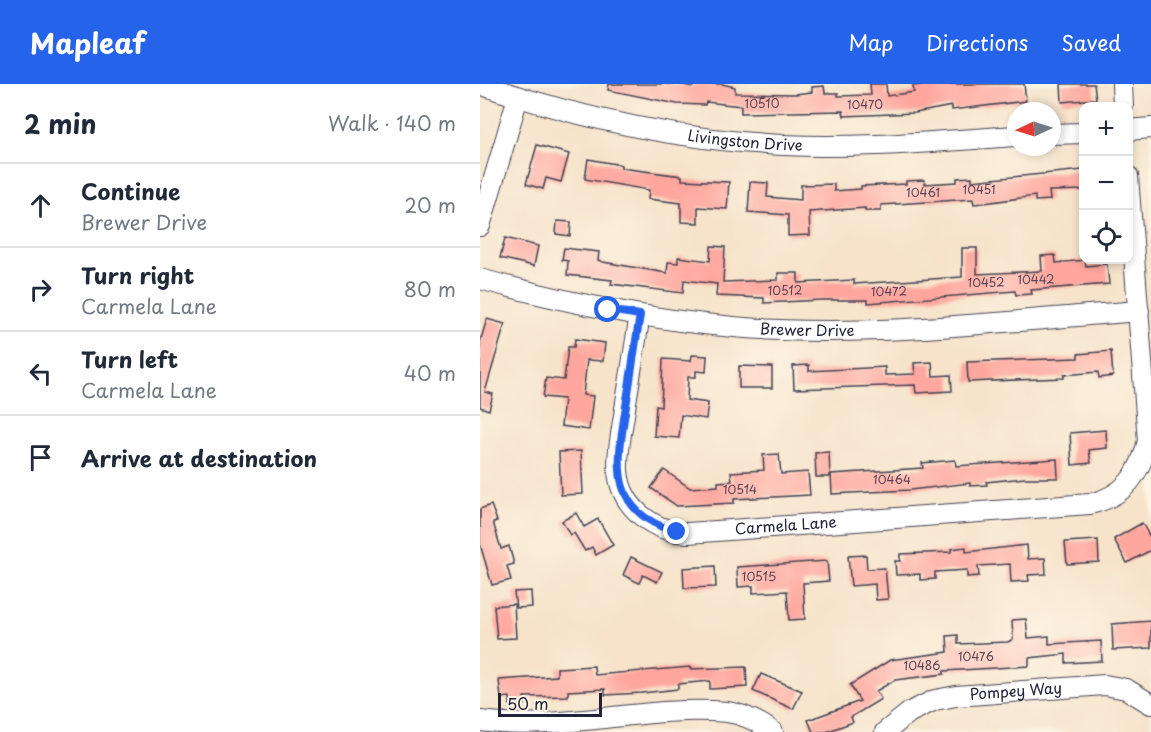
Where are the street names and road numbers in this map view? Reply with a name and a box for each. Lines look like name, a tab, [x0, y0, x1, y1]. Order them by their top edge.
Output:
street label: Livingston Drive	[686, 123, 803, 156]
street label: Brewer Drive	[759, 316, 854, 341]
street label: Carmela Lane	[734, 509, 837, 540]
street label: Pompey Way	[969, 675, 1063, 705]

